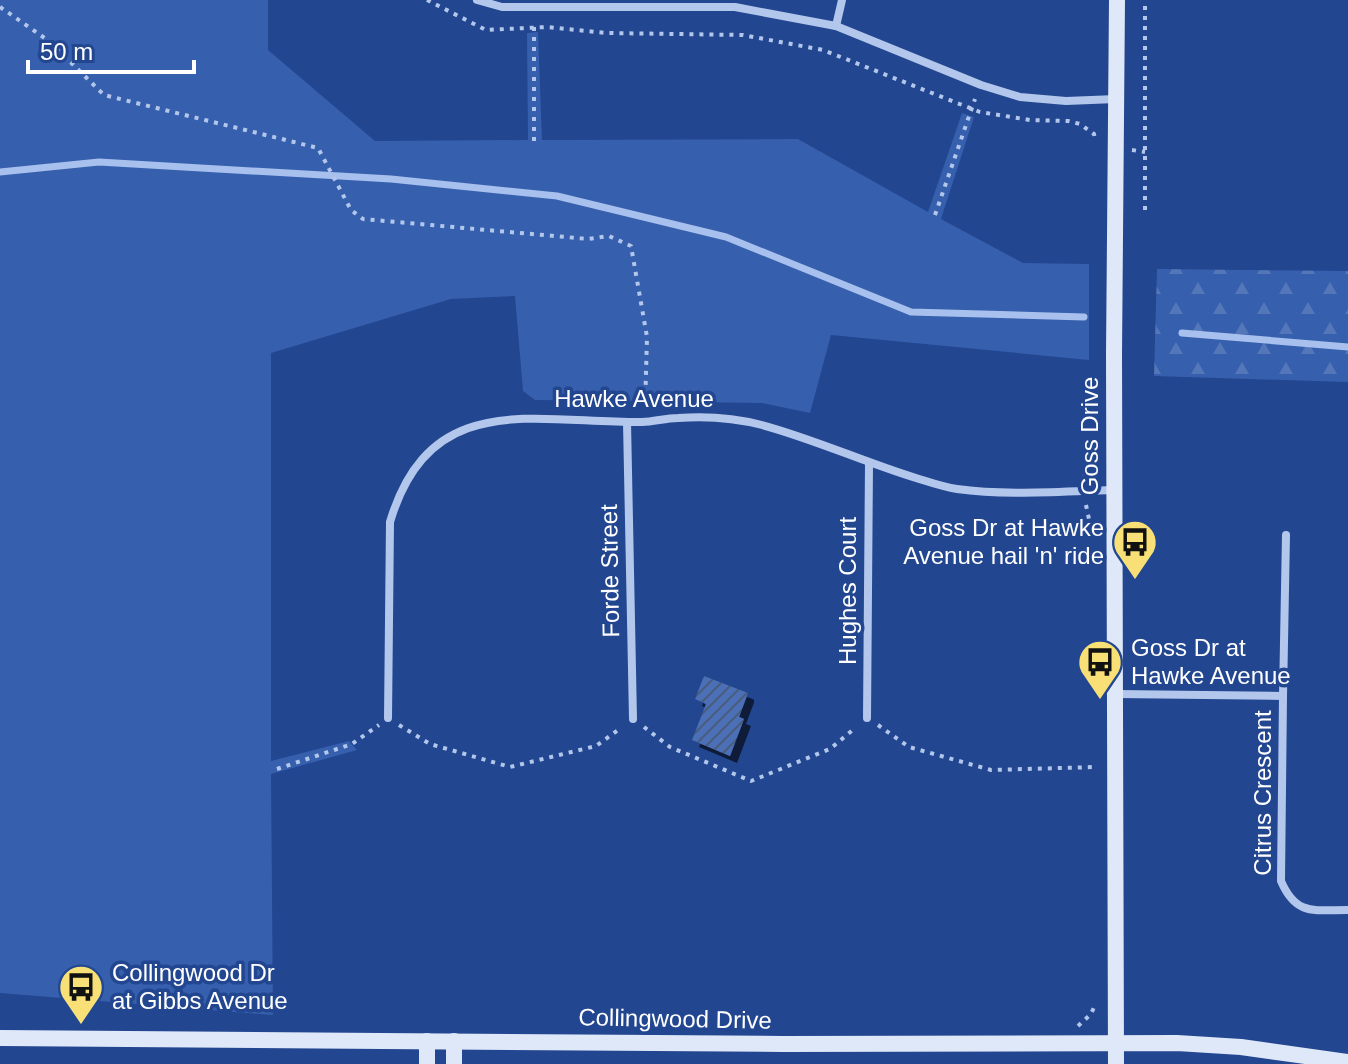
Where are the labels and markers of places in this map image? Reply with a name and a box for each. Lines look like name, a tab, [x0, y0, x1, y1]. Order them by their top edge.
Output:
place label: Goss Dr at Hawke Avenue hail 'n' ride	[903, 514, 1104, 569]
bus stop icon: Goss Dr at Hawke Avenue hail 'n' ride	[1111, 518, 1159, 581]
place label: Goss Dr at Hawke Avenue	[1131, 634, 1291, 689]
bus stop icon: Goss Dr at Hawke Avenue	[1076, 638, 1124, 701]
place label: Collingwood Dr at Gibbs Avenue	[112, 959, 288, 1014]
bus stop icon: Collingwood Dr at Gibbs Avenue	[57, 963, 105, 1026]

